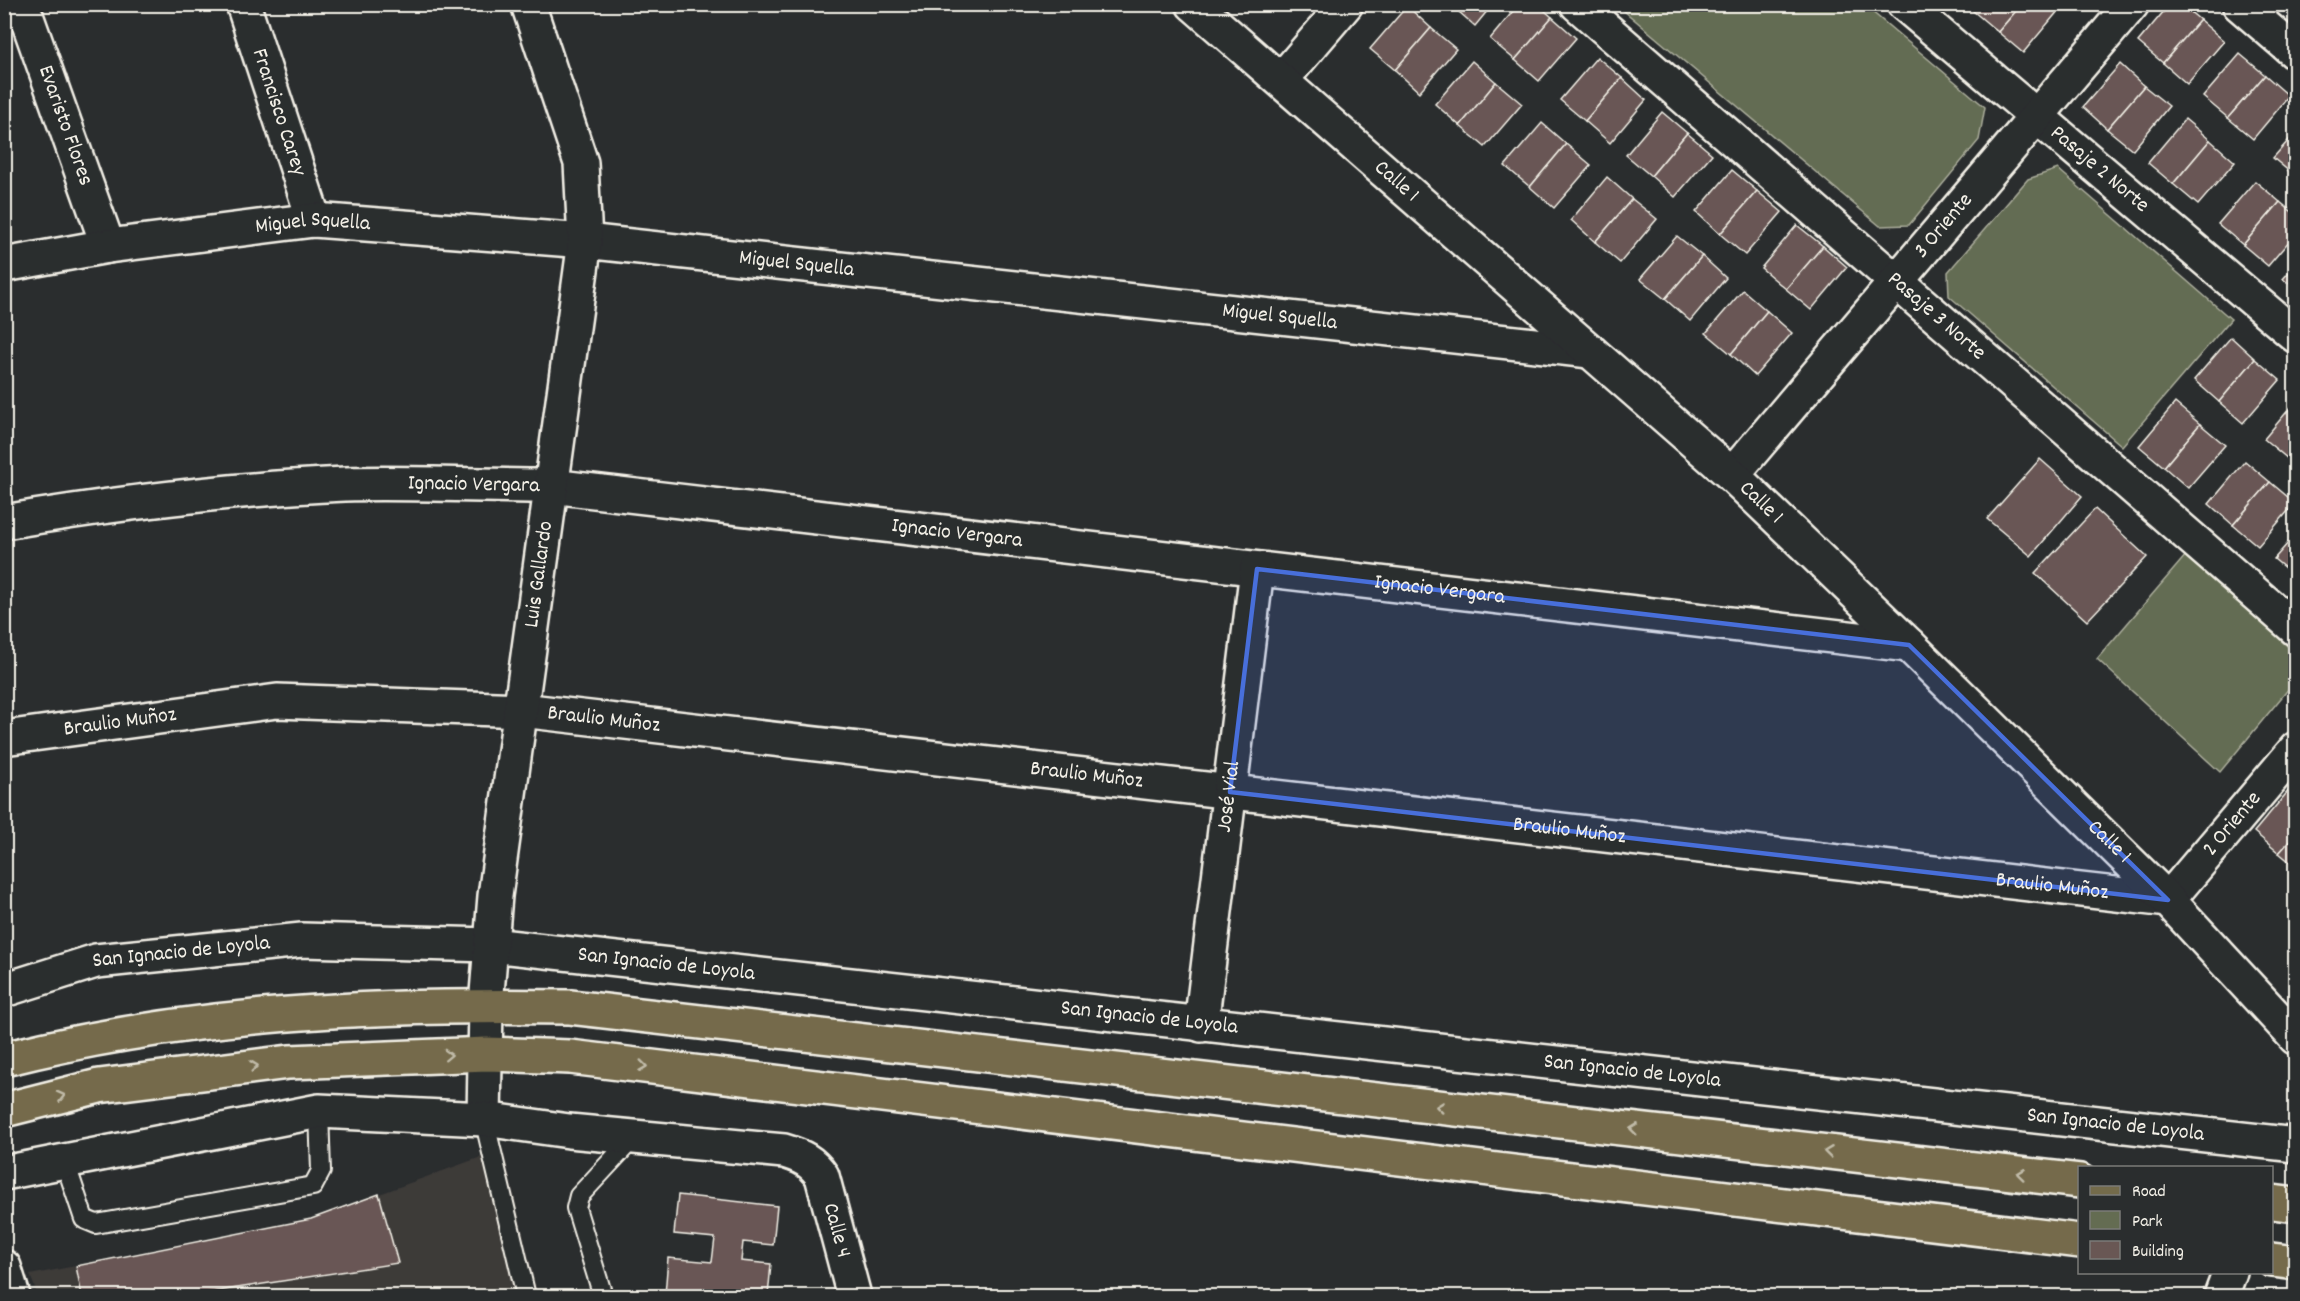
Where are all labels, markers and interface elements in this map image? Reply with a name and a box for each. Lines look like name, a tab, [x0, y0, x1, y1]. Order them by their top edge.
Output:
street label: Francisco Carey	[243, 45, 314, 181]
street label: Evaristo Flores	[30, 61, 101, 190]
street label: Pasaje 2 Norte	[2043, 118, 2156, 221]
street label: Calle 1	[1367, 153, 1426, 210]
street label: 3 Oriente	[1907, 186, 1981, 265]
street label: Miguel Squella	[253, 204, 372, 243]
street label: Miguel Squella	[737, 242, 856, 286]
street label: Pasaje 3 Norte	[1880, 265, 1992, 368]
street label: Miguel Squella	[1221, 295, 1339, 339]
street label: Ignacio Vergara	[408, 468, 540, 501]
street label: Calle 1	[1732, 474, 1790, 532]
street label: Ignacio Vergara	[890, 510, 1025, 557]
street label: Luis Gallardo	[517, 519, 562, 630]
street label: Ignacio Vergara	[1372, 567, 1507, 613]
street label: Braulio Muñoz	[546, 698, 662, 742]
street label: Braulio Muñoz	[62, 699, 179, 745]
street label: Braulio Muñoz	[1029, 753, 1145, 797]
street label: José Vial	[1209, 759, 1249, 834]
street label: 2 Oriente	[2196, 785, 2269, 864]
street label: Braulio Muñoz	[1511, 809, 1628, 853]
street label: Calle 1	[2080, 813, 2138, 871]
street label: Braulio Muñoz	[1994, 865, 2111, 909]
street label: San Ignacio de Loyola	[91, 928, 272, 977]
street label: San Ignacio de Loyola	[576, 939, 757, 990]
street label: San Ignacio de Loyola	[1059, 993, 1240, 1043]
street label: San Ignacio de Loyola	[1542, 1046, 1723, 1097]
one-way arrow	[444, 1049, 453, 1062]
one-way arrow	[638, 1059, 647, 1072]
one-way arrow	[249, 1061, 258, 1073]
one-way arrow	[56, 1090, 66, 1103]
street label: San Ignacio de Loyola	[2025, 1100, 2206, 1150]
one-way arrow	[1436, 1101, 1445, 1114]
one-way arrow	[1629, 1124, 1639, 1136]
one-way arrow	[1823, 1146, 1832, 1159]
legend	[2078, 1166, 2273, 1274]
one-way arrow	[2017, 1168, 2026, 1181]
text: Road	[2132, 1180, 2166, 1205]
street label: Calle 4	[814, 1200, 859, 1261]
text: Park	[2132, 1210, 2163, 1235]
text: Building	[2132, 1240, 2184, 1265]

